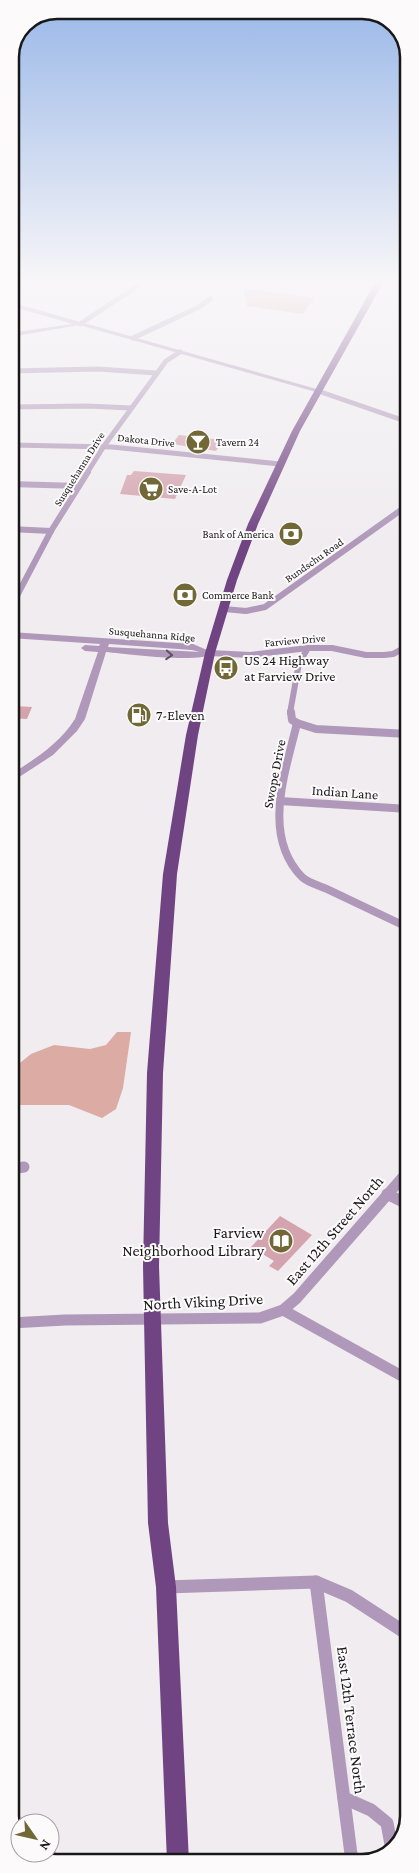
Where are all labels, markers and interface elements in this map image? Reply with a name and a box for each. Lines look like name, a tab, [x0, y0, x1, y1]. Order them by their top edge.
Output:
street label: Susquehanna Drive	[51, 429, 108, 509]
bar icon: Tavern 24	[185, 429, 211, 455]
street label: Dakota Drive	[117, 431, 175, 449]
place label: Tavern 24	[216, 436, 260, 448]
supermarket icon: Save-A-Lot	[138, 476, 164, 502]
place label: Save-A-Lot	[168, 483, 217, 495]
bank icon: Bank of America	[278, 521, 304, 547]
place label: Bank of America	[203, 528, 274, 540]
street label: Bundschu Road	[283, 535, 346, 585]
bank icon: Commerce Bank	[172, 582, 198, 608]
place label: Commerce Bank	[202, 589, 275, 601]
street label: Susquehanna Ridge	[108, 624, 196, 645]
street label: Farview Drive	[264, 631, 326, 649]
one-way arrow	[165, 649, 173, 660]
place label: US 24 Highway at Farview Drive	[244, 652, 335, 684]
bus stop icon: US 24 Highway at Farview Drive	[213, 655, 239, 681]
fuel station icon: 7-Eleven	[126, 702, 152, 728]
place label: 7-Eleven	[156, 707, 205, 723]
street label: Swope Drive	[259, 738, 289, 810]
street label: Indian Lane	[311, 782, 379, 802]
street label: East 12th Street North	[282, 1172, 387, 1288]
place label: Farview Neighborhood Library	[122, 1224, 265, 1260]
library icon: Farview Neighborhood Library	[268, 1228, 294, 1254]
street label: North Viking Drive	[143, 1290, 263, 1314]
street label: East 12th Terrace North	[334, 1645, 369, 1795]
north arrow	[10, 1813, 60, 1863]
text: N	[36, 1837, 55, 1854]

